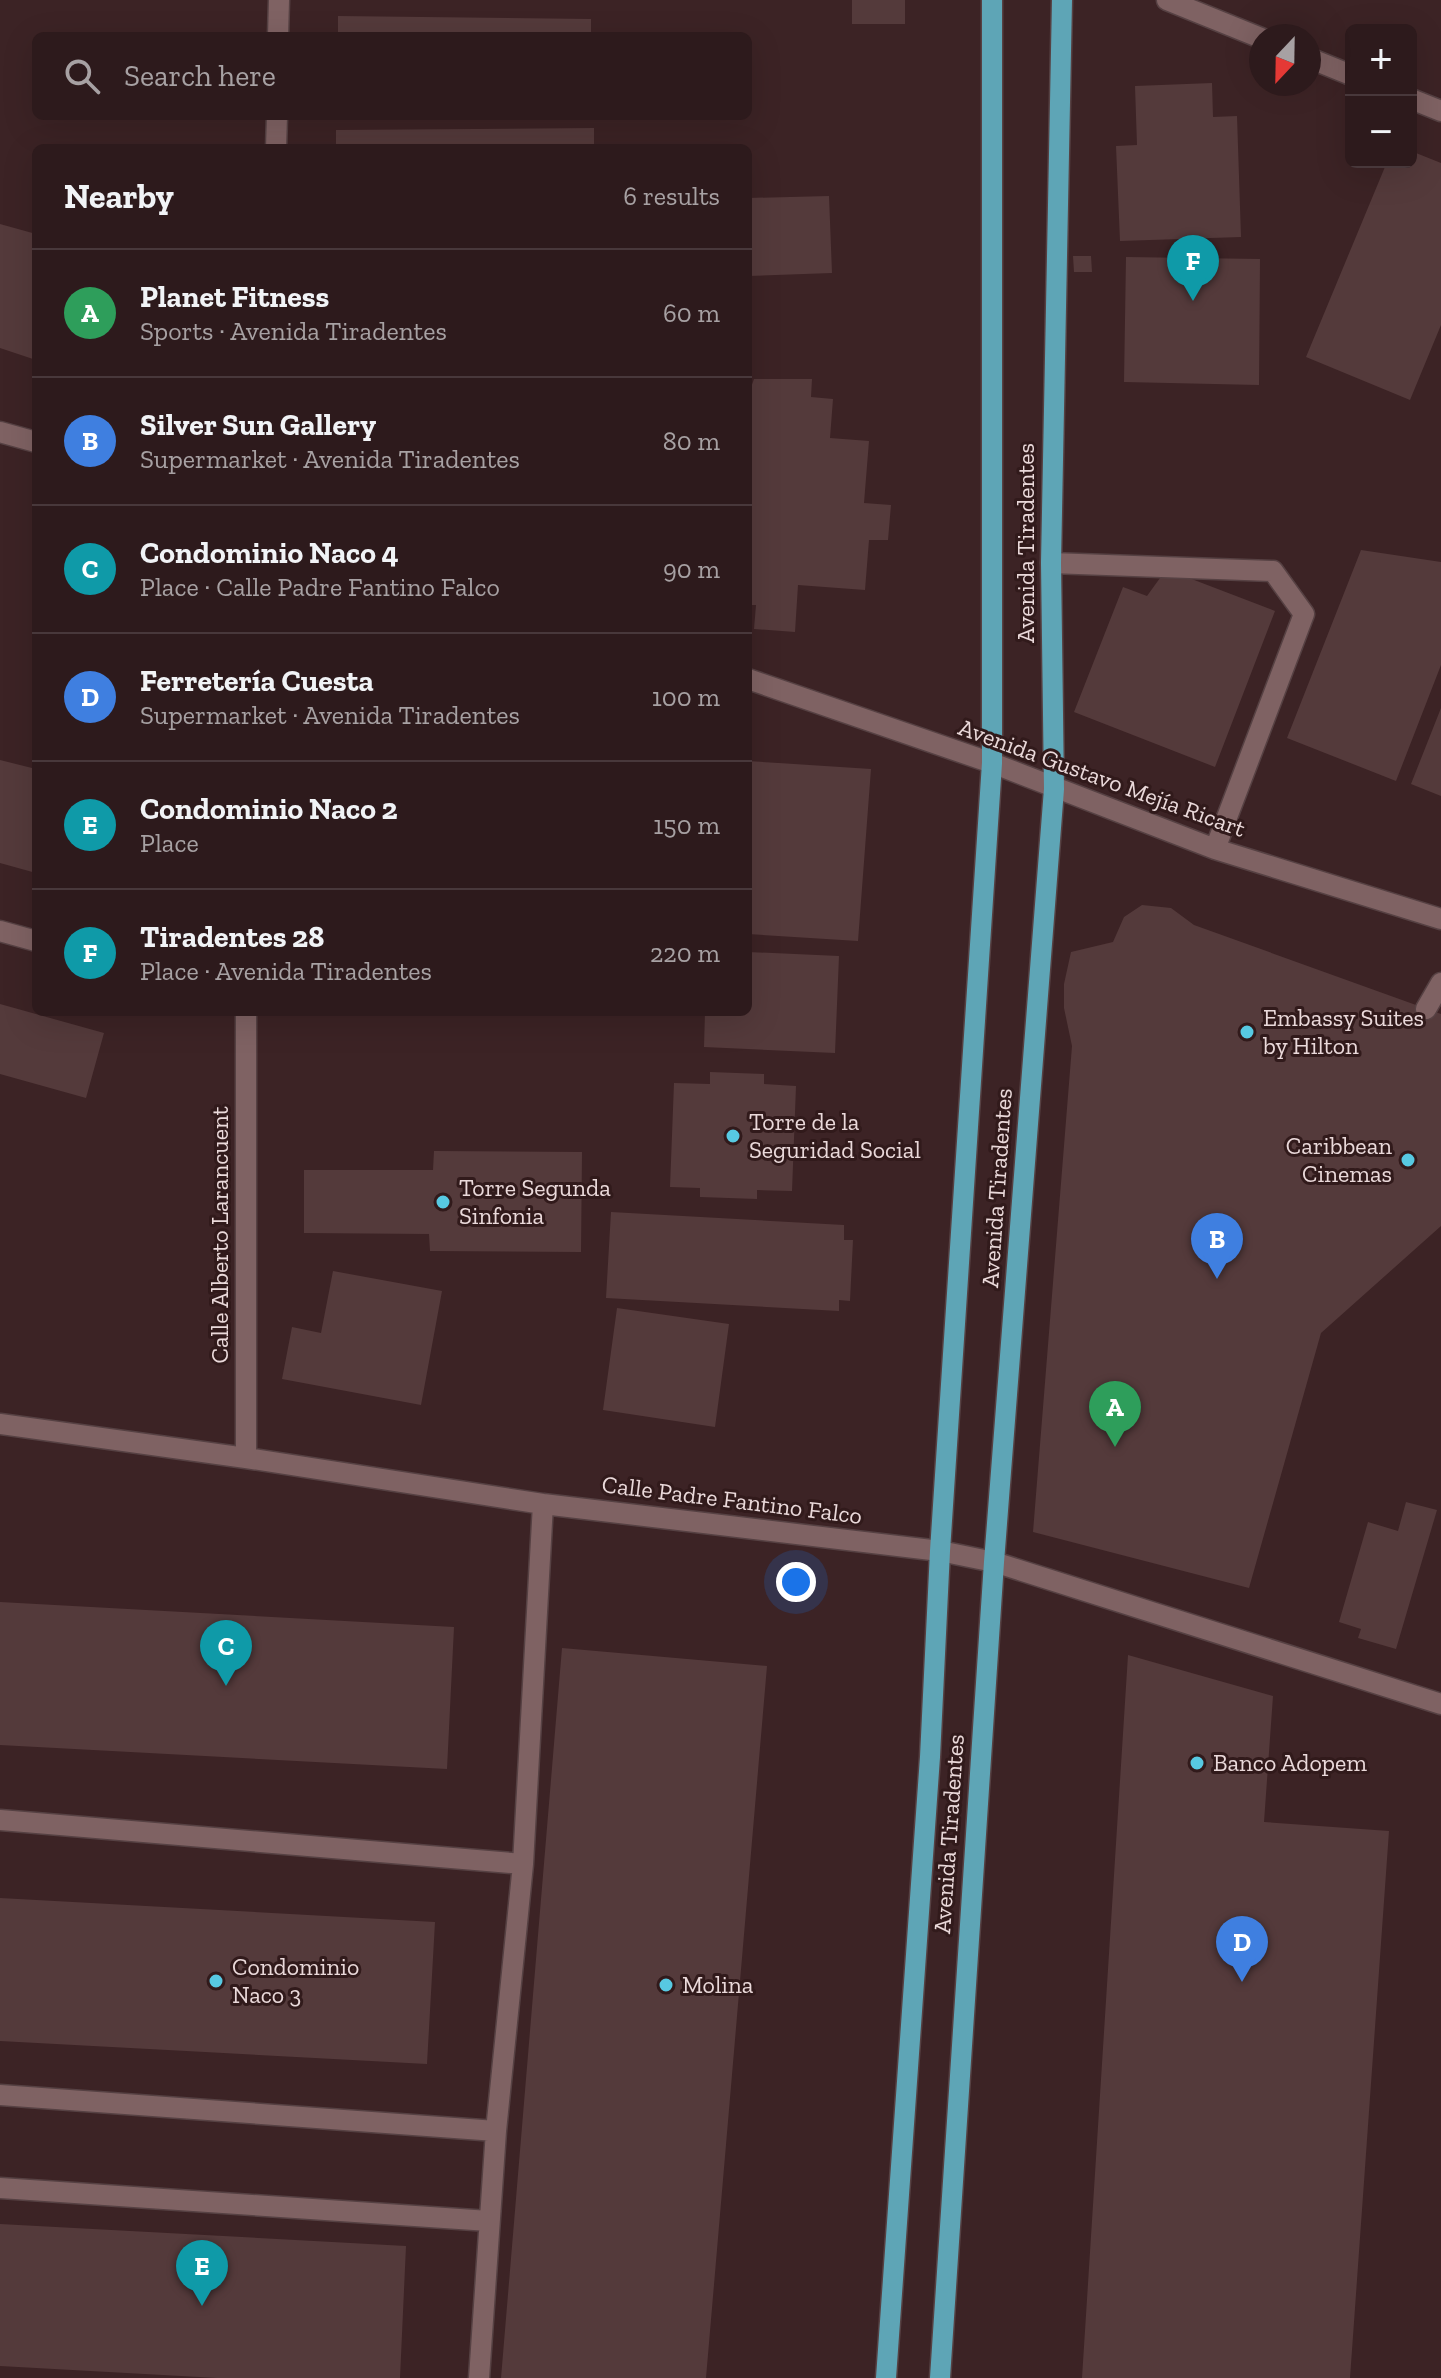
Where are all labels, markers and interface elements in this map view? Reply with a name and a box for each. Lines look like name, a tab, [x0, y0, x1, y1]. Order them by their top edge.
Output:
north arrow	[1249, 24, 1321, 96]
map controls	[1345, 24, 1417, 168]
button: +	[1345, 24, 1417, 96]
search box	[32, 32, 752, 120]
icon: search	[60, 54, 104, 98]
text: Search here	[124, 58, 276, 94]
button: −	[1345, 96, 1417, 168]
text: Nearby	[64, 176, 174, 217]
text: 6 results	[623, 180, 720, 212]
pin: F	[1167, 235, 1219, 301]
text: Planet Fitness	[140, 279, 329, 315]
text: A	[81, 297, 99, 329]
text: 60 m	[663, 297, 720, 329]
text: Sports · Avenida Tiradentes	[140, 315, 447, 347]
text: Silver Sun Gallery	[140, 407, 376, 443]
text: B	[82, 425, 98, 457]
text: 80 m	[663, 425, 720, 457]
text: Supermarket · Avenida Tiradentes	[140, 443, 520, 475]
street label: Avenida Tiradentes	[1011, 443, 1040, 643]
text: Condominio Naco 4	[140, 535, 399, 571]
text: C	[82, 553, 98, 585]
text: 90 m	[663, 553, 720, 585]
text: Place · Calle Padre Fantino Falco	[140, 571, 500, 603]
text: Ferretería Cuesta	[140, 663, 374, 699]
text: D	[81, 681, 99, 713]
text: 100 m	[652, 681, 720, 713]
text: Supermarket · Avenida Tiradentes	[140, 699, 520, 731]
street label: Avenida Gustavo Mejía Ricart	[955, 712, 1250, 843]
text: Condominio Naco 2	[140, 791, 398, 827]
text: E	[82, 809, 98, 841]
text: 150 m	[653, 809, 720, 841]
text: Place	[140, 827, 199, 859]
text: Tiradentes 28	[140, 919, 324, 955]
text: F	[83, 937, 97, 969]
text: 220 m	[650, 937, 720, 969]
text: Place · Avenida Tiradentes	[140, 955, 432, 987]
place label: Embassy Suites by Hilton	[1262, 1003, 1424, 1060]
marker: Embassy Suites by Hilton	[1238, 1023, 1256, 1041]
street label: Avenida Tiradentes	[975, 1087, 1018, 1289]
street label: Calle Alberto Larancuent	[205, 1106, 234, 1364]
place label: Torre de la Seguridad Social	[749, 1107, 921, 1164]
marker: Torre de la Seguridad Social	[724, 1127, 742, 1145]
place label: Caribbean Cinemas	[1286, 1131, 1392, 1188]
marker: Caribbean Cinemas	[1399, 1151, 1417, 1169]
place label: Torre Segunda Sinfonia	[459, 1173, 611, 1230]
marker: Torre Segunda Sinfonia	[434, 1193, 452, 1211]
pin: B	[1191, 1213, 1243, 1279]
pin: A	[1089, 1381, 1141, 1447]
street label: Calle Padre Fantino Falco	[600, 1469, 864, 1530]
your location	[776, 1562, 816, 1602]
pin: C	[200, 1620, 252, 1686]
street label: Avenida Tiradentes	[927, 1733, 970, 1935]
place label: Banco Adopem	[1213, 1748, 1367, 1777]
marker: Banco Adopem	[1188, 1754, 1206, 1772]
pin: D	[1216, 1916, 1268, 1982]
place label: Condominio Naco 3	[232, 1952, 359, 2009]
place label: Molina	[682, 1970, 754, 1999]
marker: Condominio Naco 3	[207, 1972, 225, 1990]
marker: Molina	[657, 1976, 675, 1994]
pin: E	[176, 2240, 228, 2306]

